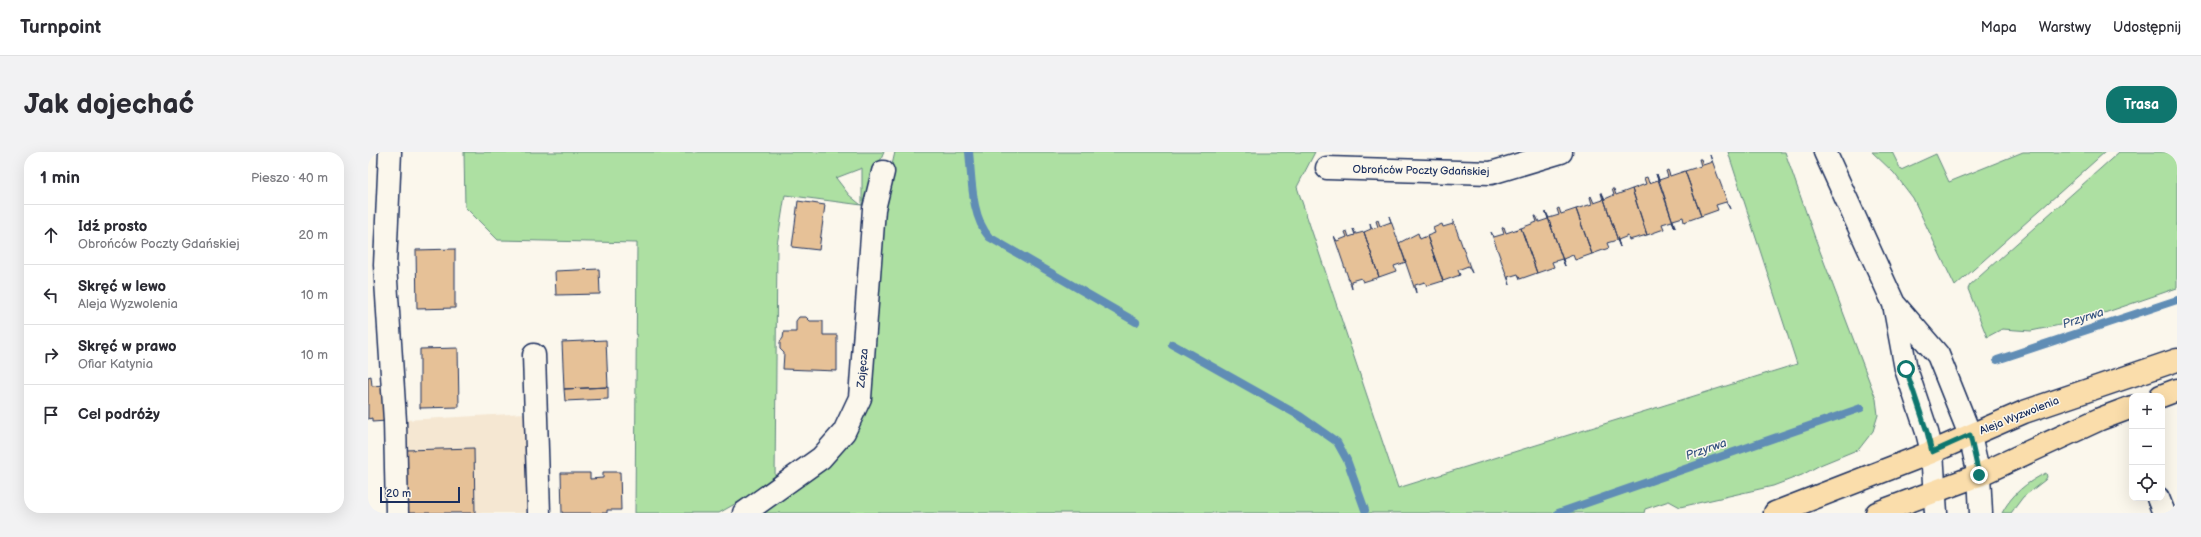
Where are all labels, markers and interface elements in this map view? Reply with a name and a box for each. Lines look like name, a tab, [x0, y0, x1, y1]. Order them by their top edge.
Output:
text: Turnpoint	[20, 16, 101, 39]
text: Mapa	[1981, 19, 2017, 36]
text: Warstwy	[2039, 19, 2091, 36]
text: Udostępnij	[2113, 19, 2181, 36]
button: Trasa	[2106, 86, 2177, 123]
text: Jak dojechać	[24, 88, 194, 121]
street label: Obrońców Poczty Gdańskiej	[1353, 163, 1489, 178]
text: 1 min	[40, 168, 80, 188]
text: Pieszo · 40 m	[251, 170, 328, 186]
text: Idź prosto	[78, 217, 147, 236]
icon: ahead	[40, 224, 62, 246]
text: 20 m	[298, 227, 328, 243]
text: Obrońców Poczty Gdańskiej	[78, 236, 240, 252]
text: Skręć w lewo	[78, 277, 166, 296]
icon: left	[40, 284, 62, 306]
text: 10 m	[301, 287, 328, 303]
text: Aleja Wyzwolenia	[78, 296, 178, 312]
water label: Przyrwa	[2061, 305, 2106, 332]
text: Skręć w prawo	[78, 337, 177, 356]
icon: right	[40, 344, 62, 366]
text: 10 m	[301, 347, 328, 363]
street label: Zajęcza	[854, 348, 871, 389]
text: Ofiar Katynia	[78, 356, 153, 372]
route start	[1897, 360, 1915, 378]
map controls	[2129, 393, 2165, 501]
button: +	[2129, 393, 2165, 429]
street label: Aleja Wyzwolenia	[1978, 394, 2061, 437]
icon: arrive	[40, 404, 62, 426]
text: Cel podróży	[78, 405, 160, 424]
button: −	[2129, 429, 2165, 465]
water label: Przyrwa	[1684, 435, 1729, 463]
button: locate	[2129, 465, 2165, 501]
route end	[1970, 466, 1988, 484]
scale bar	[380, 485, 460, 504]
text: 20 m	[386, 487, 411, 500]

